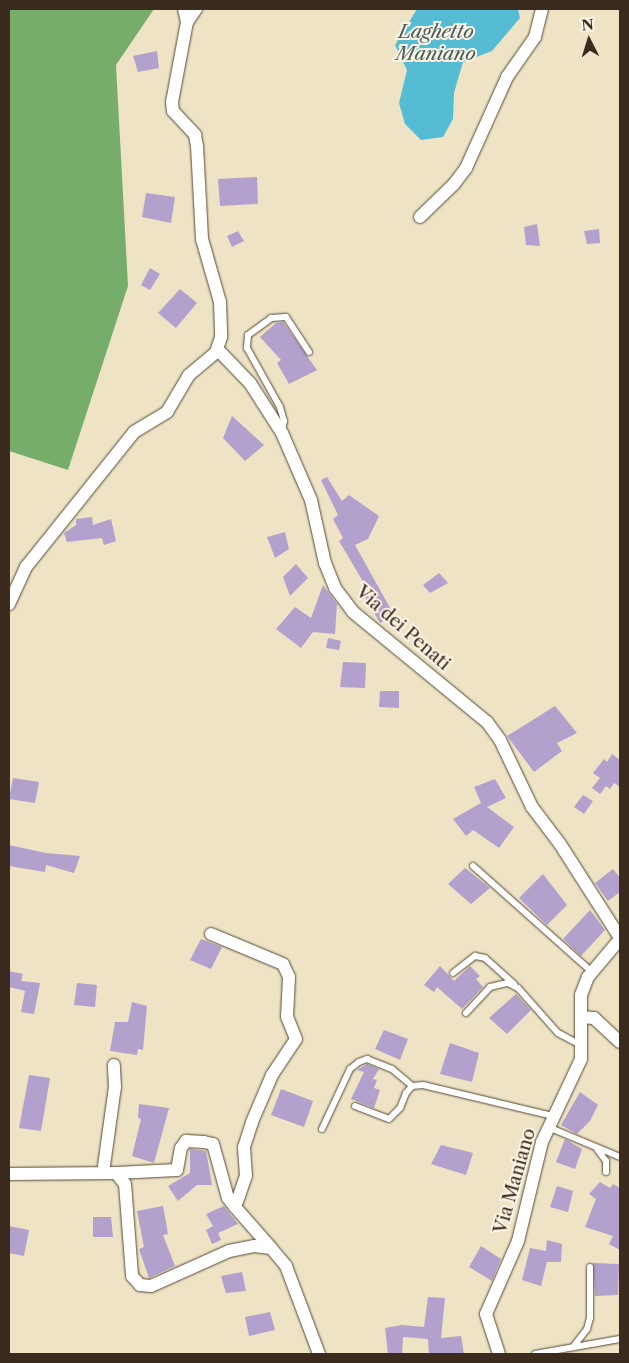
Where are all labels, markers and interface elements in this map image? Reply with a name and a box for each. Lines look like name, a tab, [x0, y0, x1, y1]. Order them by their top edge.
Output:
north arrow	[564, 15, 614, 65]
text: N	[581, 16, 595, 35]
water label: Laghetto Maniano	[396, 21, 476, 65]
street label: Via dei Penati	[351, 581, 455, 675]
street label: Via Maniano	[490, 1126, 540, 1236]

